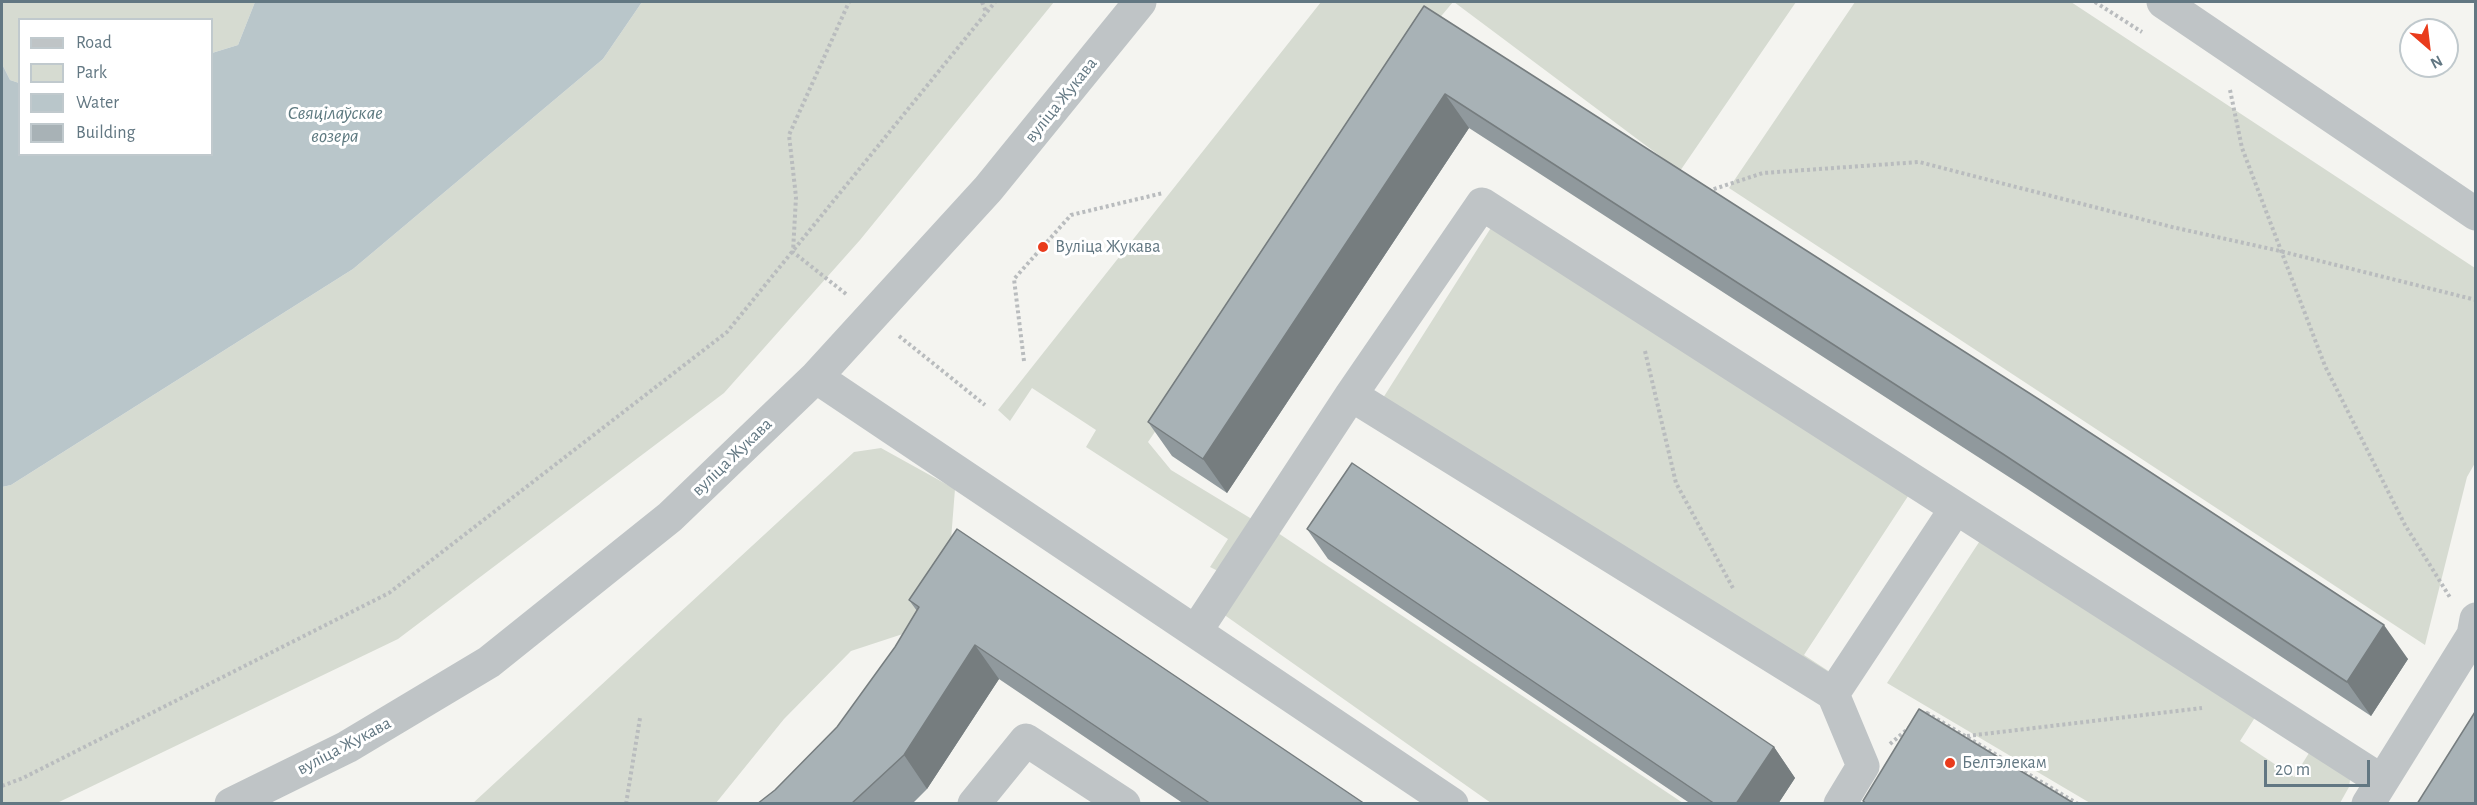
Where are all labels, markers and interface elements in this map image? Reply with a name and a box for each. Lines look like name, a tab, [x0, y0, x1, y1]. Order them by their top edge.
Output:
legend	[18, 18, 213, 156]
north arrow	[2399, 18, 2459, 78]
text: Road	[76, 34, 112, 52]
text: N	[2428, 52, 2445, 72]
street label: вуліца Жукава	[1020, 53, 1102, 147]
text: Park	[76, 64, 107, 82]
text: Water	[76, 94, 119, 112]
water label: Свяцілаўскае возера	[287, 101, 383, 148]
text: Building	[76, 124, 135, 142]
place label: Вуліца Жукава	[1055, 236, 1160, 258]
marker: Вуліца Жукава	[1036, 240, 1050, 254]
street label: вуліца Жукава	[687, 413, 777, 501]
street label: вуліца Жукава	[293, 712, 395, 780]
scale bar	[2267, 748, 2374, 786]
place label: Белтэлекам	[1962, 752, 2047, 774]
marker: Белтэлекам	[1943, 756, 1957, 770]
text: 20 m	[2275, 761, 2310, 779]

